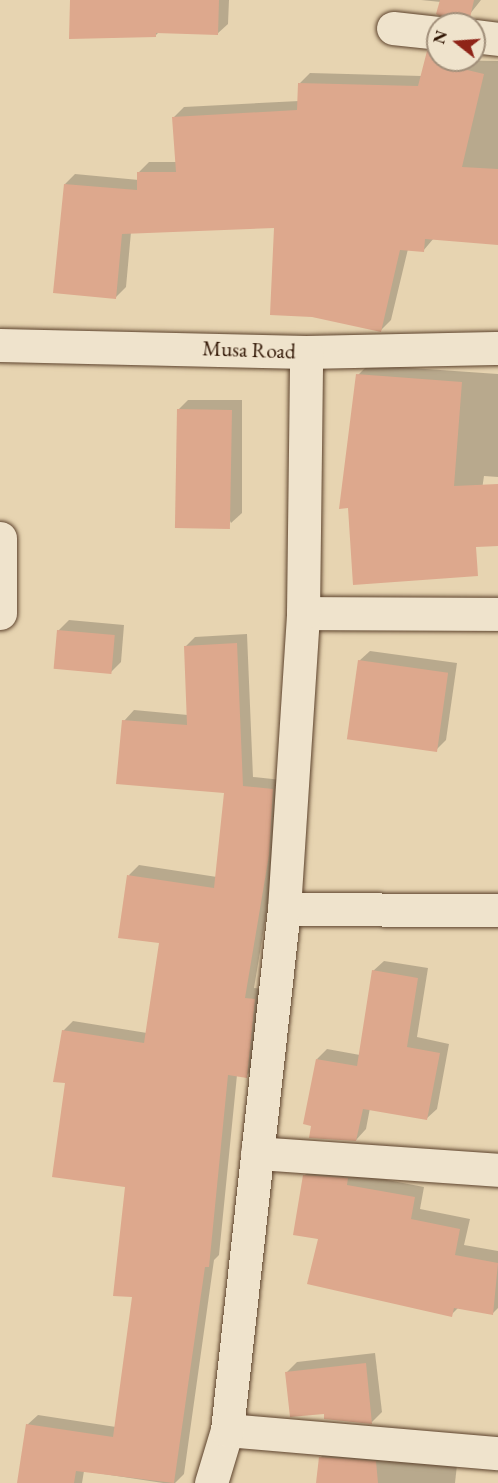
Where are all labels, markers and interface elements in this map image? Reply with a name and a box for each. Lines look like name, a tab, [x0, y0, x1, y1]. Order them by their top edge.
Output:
north arrow	[426, 12, 486, 72]
text: N	[428, 28, 452, 46]
street label: Musa Road	[202, 336, 296, 364]

